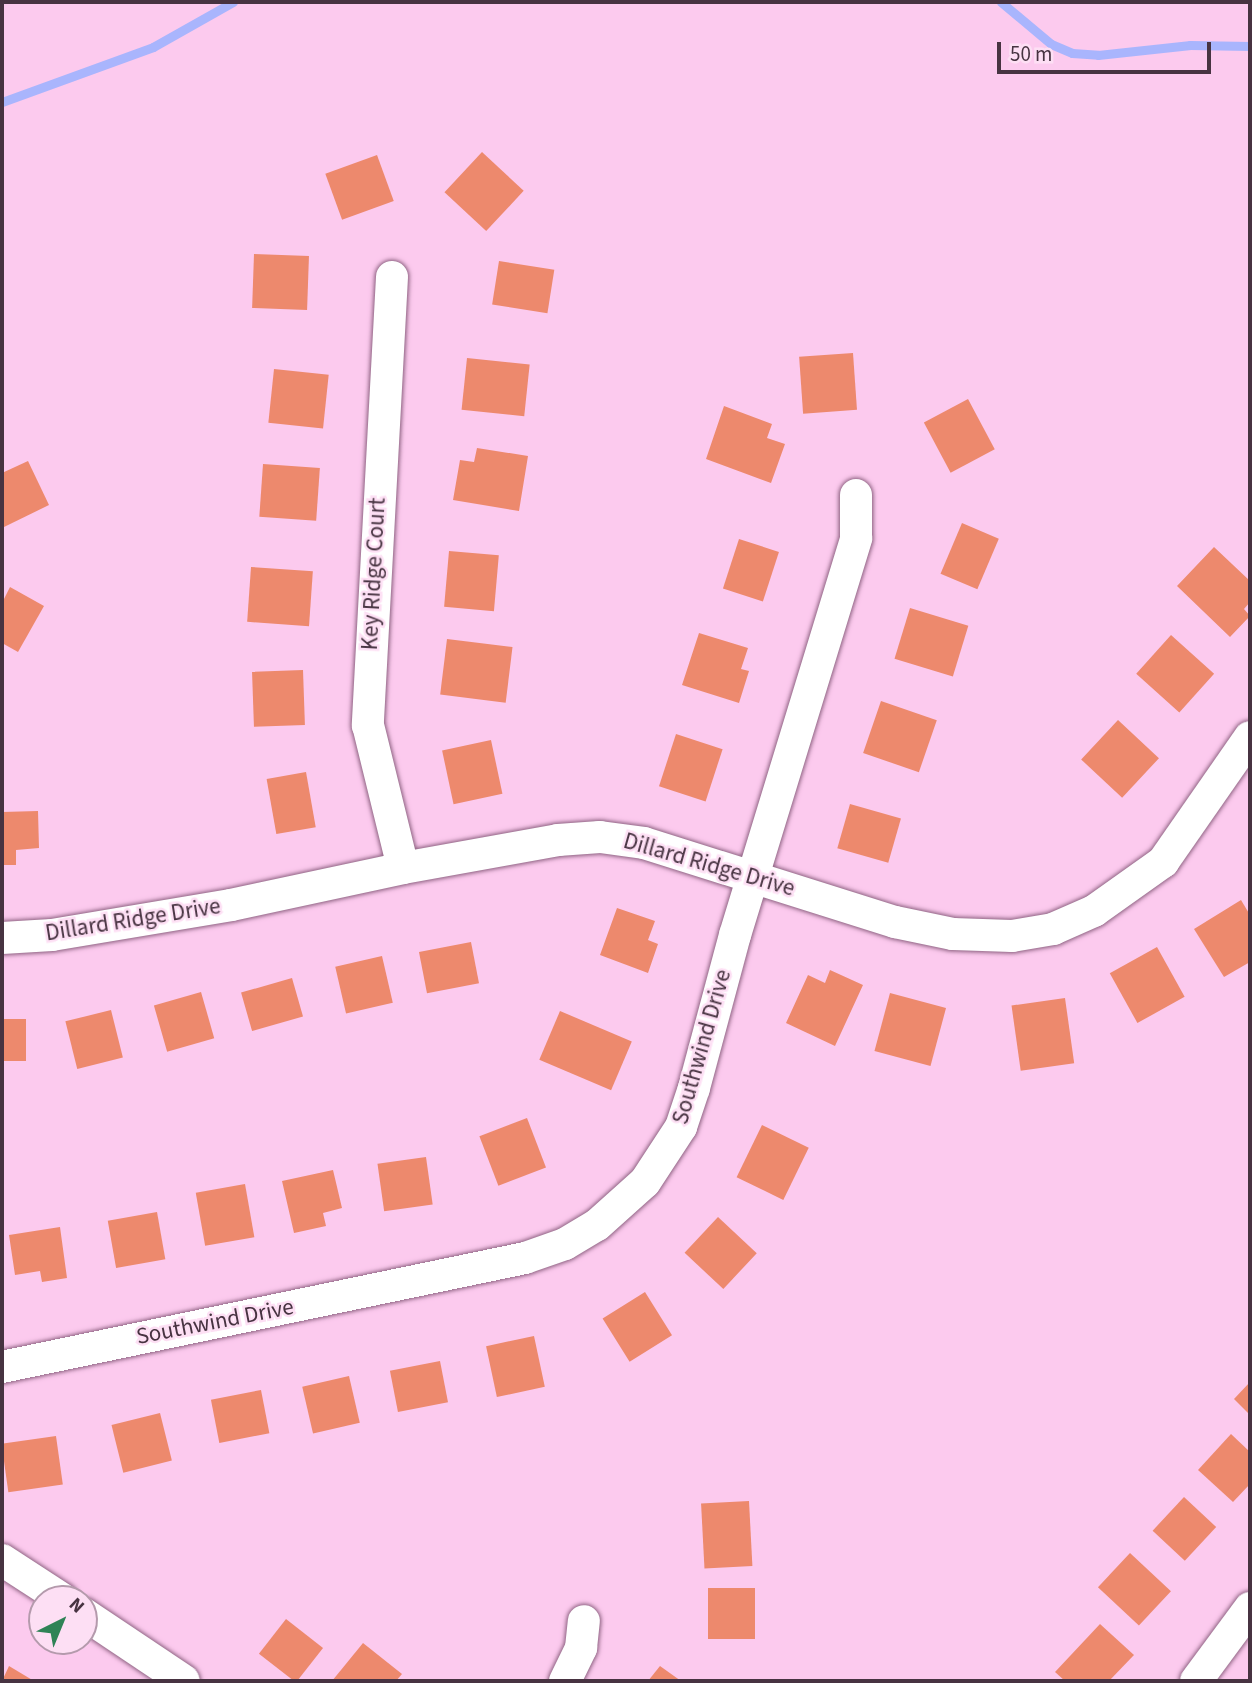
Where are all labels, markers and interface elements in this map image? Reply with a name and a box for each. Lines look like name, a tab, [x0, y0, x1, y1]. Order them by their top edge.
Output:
scale bar	[1000, 28, 1214, 72]
text: 50 m	[1010, 39, 1052, 69]
street label: Key Ridge Court	[356, 497, 392, 651]
street label: Dillard Ridge Drive	[620, 827, 798, 903]
street label: Dillard Ridge Drive	[43, 893, 223, 947]
street label: Southwind Drive	[667, 967, 737, 1127]
street label: Southwind Drive	[134, 1293, 296, 1351]
north arrow	[28, 1585, 98, 1655]
text: N	[62, 1592, 90, 1620]

